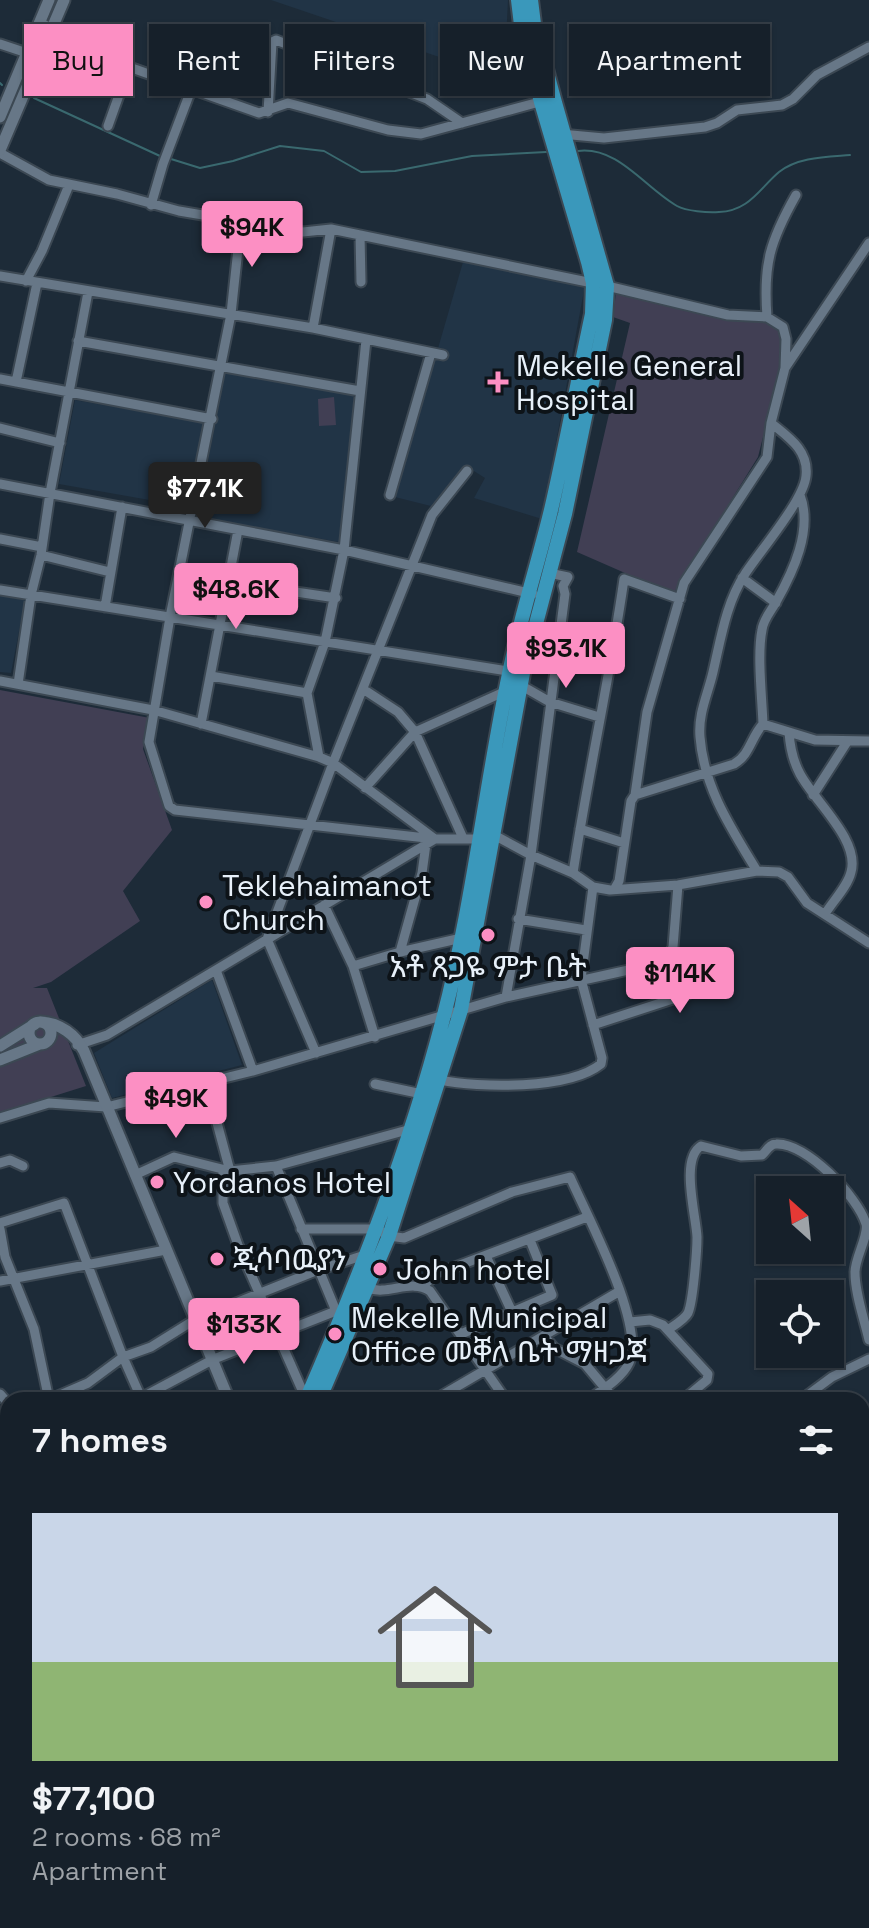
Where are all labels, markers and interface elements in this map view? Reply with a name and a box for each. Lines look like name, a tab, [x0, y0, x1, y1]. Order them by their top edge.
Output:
chip: Buy	[24, 24, 133, 96]
chip: Rent	[149, 24, 269, 96]
chip: Filters	[285, 24, 424, 96]
chip: New	[440, 24, 553, 96]
chip: Apartment	[569, 24, 770, 96]
pin: $94K	[205, 201, 299, 269]
text: $94K	[220, 210, 284, 244]
place label: Mekelle General Hospital	[516, 346, 742, 419]
marker: Mekelle General Hospital	[487, 371, 509, 393]
pin: $77.1K	[140, 462, 270, 530]
text: $77.1K	[166, 471, 244, 505]
pin: $48.6K	[171, 563, 301, 631]
text: $48.6K	[192, 572, 280, 606]
pin: $93.1K	[501, 622, 631, 690]
text: $93.1K	[525, 631, 607, 665]
place label: Teklehaimanot Church	[222, 866, 432, 939]
marker: Teklehaimanot Church	[197, 893, 215, 911]
marker: አቶ ጸጋዬ ምታ ቤት	[479, 926, 497, 944]
place label: አቶ ጸጋዬ ምታ ቤት	[389, 947, 587, 986]
pin: $114K	[624, 947, 736, 1015]
text: $114K	[644, 956, 716, 990]
pin: $49K	[129, 1072, 223, 1140]
text: $49K	[144, 1081, 208, 1115]
place label: Yordanos Hotel	[173, 1163, 391, 1202]
marker: Yordanos Hotel	[148, 1173, 166, 1191]
north arrow	[756, 1176, 844, 1264]
map controls	[756, 1176, 844, 1368]
place label: ጂሳባዉያን	[233, 1240, 346, 1279]
marker: ጂሳባዉያን	[208, 1250, 226, 1268]
place label: John hotel	[396, 1250, 551, 1289]
marker: John hotel	[371, 1260, 389, 1278]
button: locate	[756, 1280, 844, 1368]
pin: $133K	[188, 1298, 300, 1366]
place label: Mekelle Municipal Office መቐለ ቤት ማዘጋጃ	[351, 1298, 647, 1371]
text: $133K	[206, 1307, 282, 1341]
marker: Mekelle Municipal Office መቐለ ቤት ማዘጋጃ	[326, 1325, 344, 1343]
icon: filters	[794, 1418, 838, 1462]
text: 7 homes	[32, 1419, 168, 1462]
icon: home	[363, 1565, 507, 1709]
text: $77,100	[32, 1777, 156, 1820]
text: 2 rooms · 68 m²	[32, 1820, 221, 1854]
text: Apartment	[32, 1854, 167, 1888]

